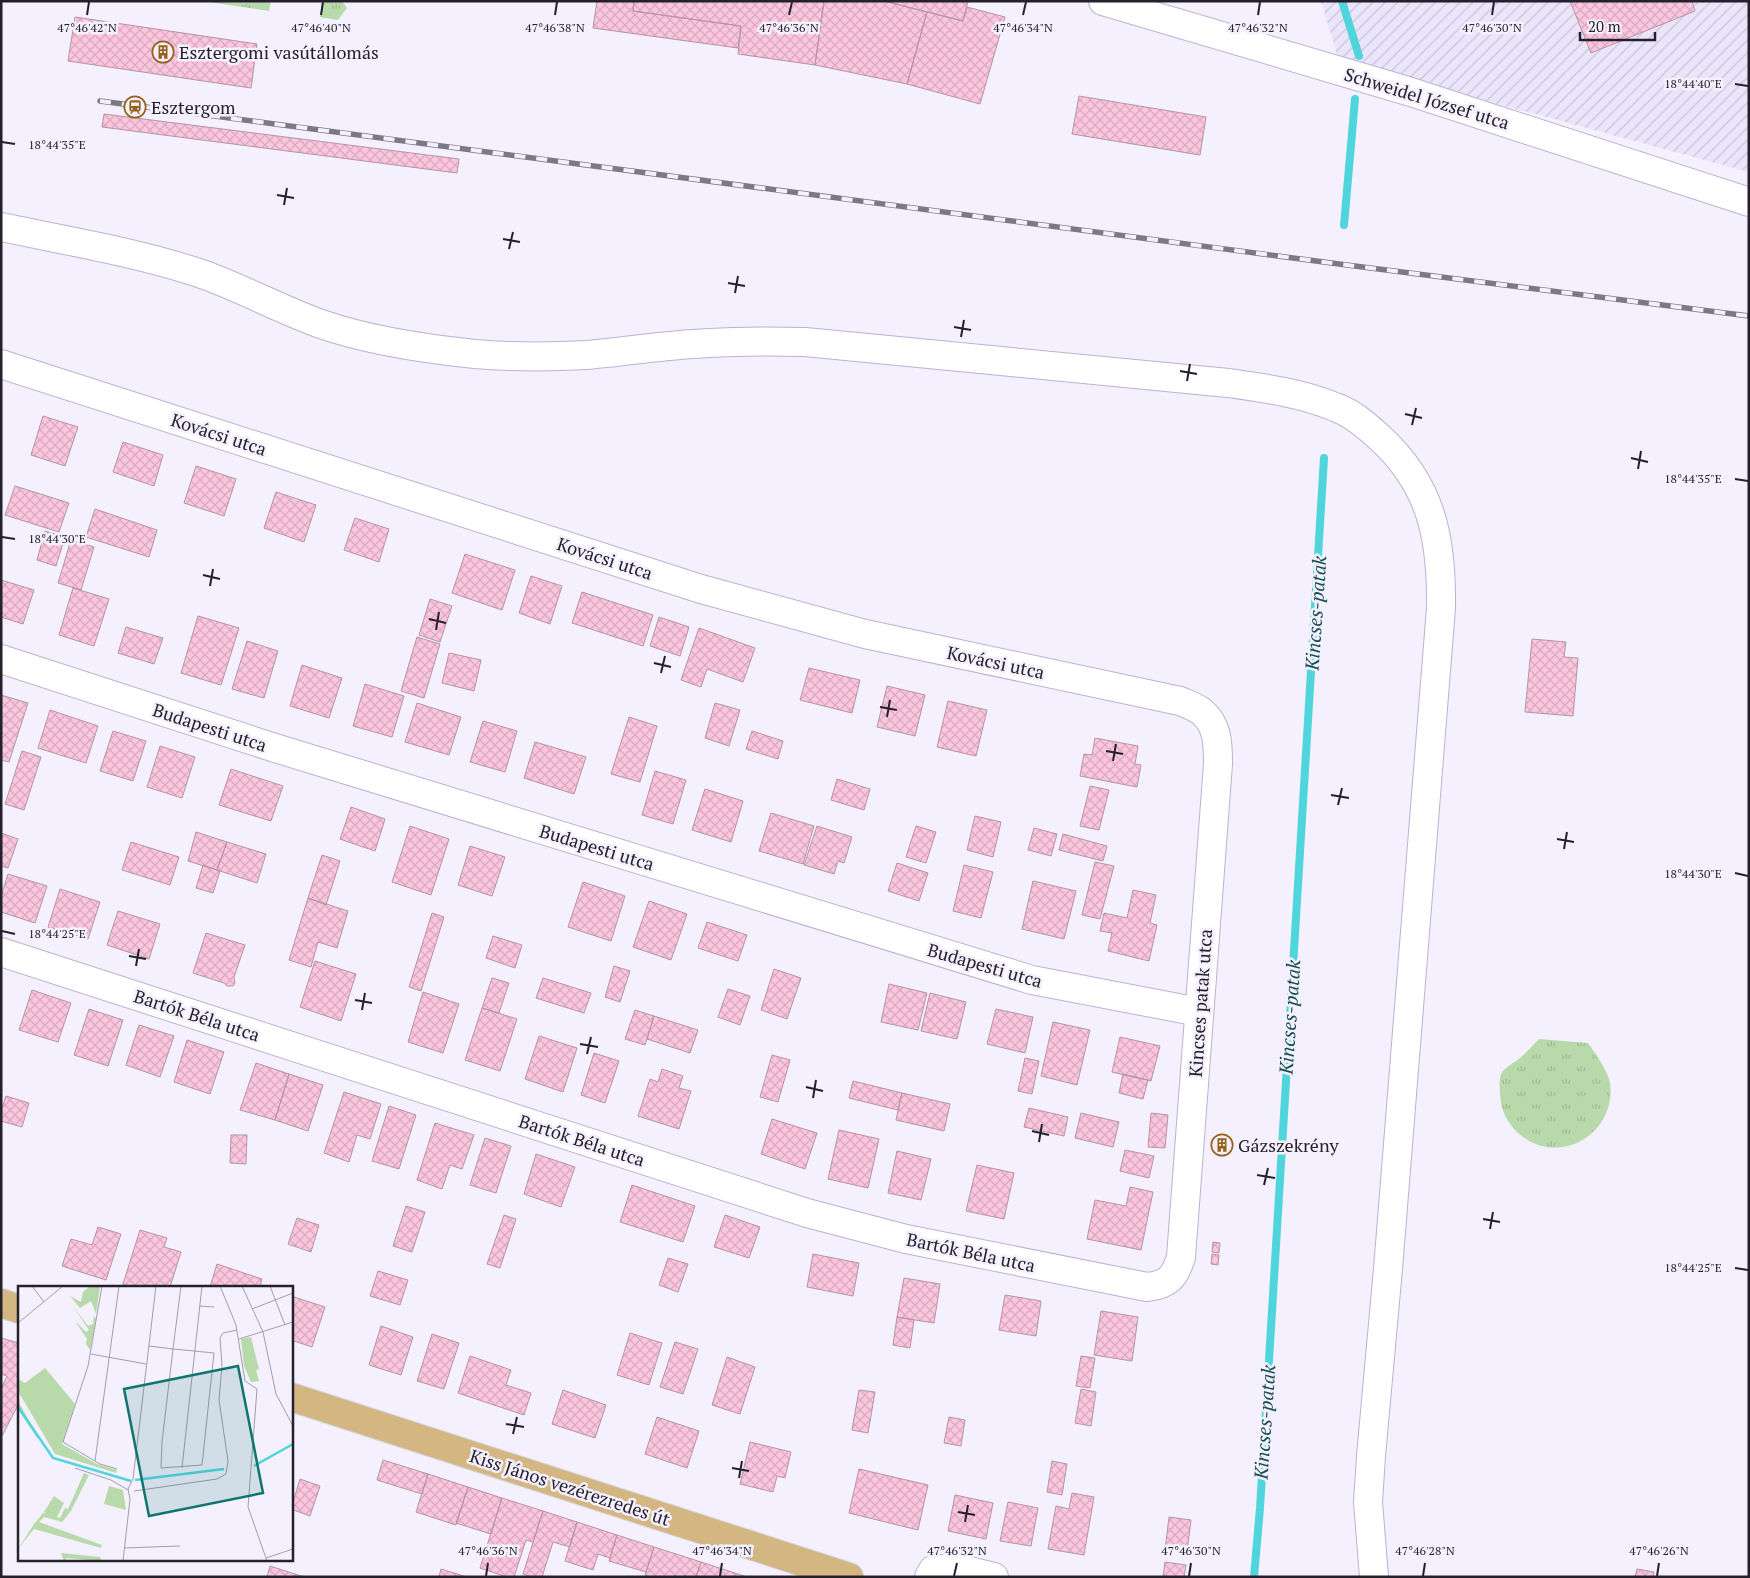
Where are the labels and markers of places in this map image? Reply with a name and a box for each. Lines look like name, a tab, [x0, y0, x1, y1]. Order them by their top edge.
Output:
building icon: Esztergomi vasútállomás	[151, 40, 175, 64]
place label: Esztergomi vasútállomás	[179, 40, 379, 64]
station icon: Esztergom	[123, 95, 147, 119]
place label: Esztergom	[151, 95, 236, 119]
building icon: Gázszekrény	[1210, 1133, 1234, 1157]
place label: Gázszekrény	[1238, 1133, 1340, 1157]

